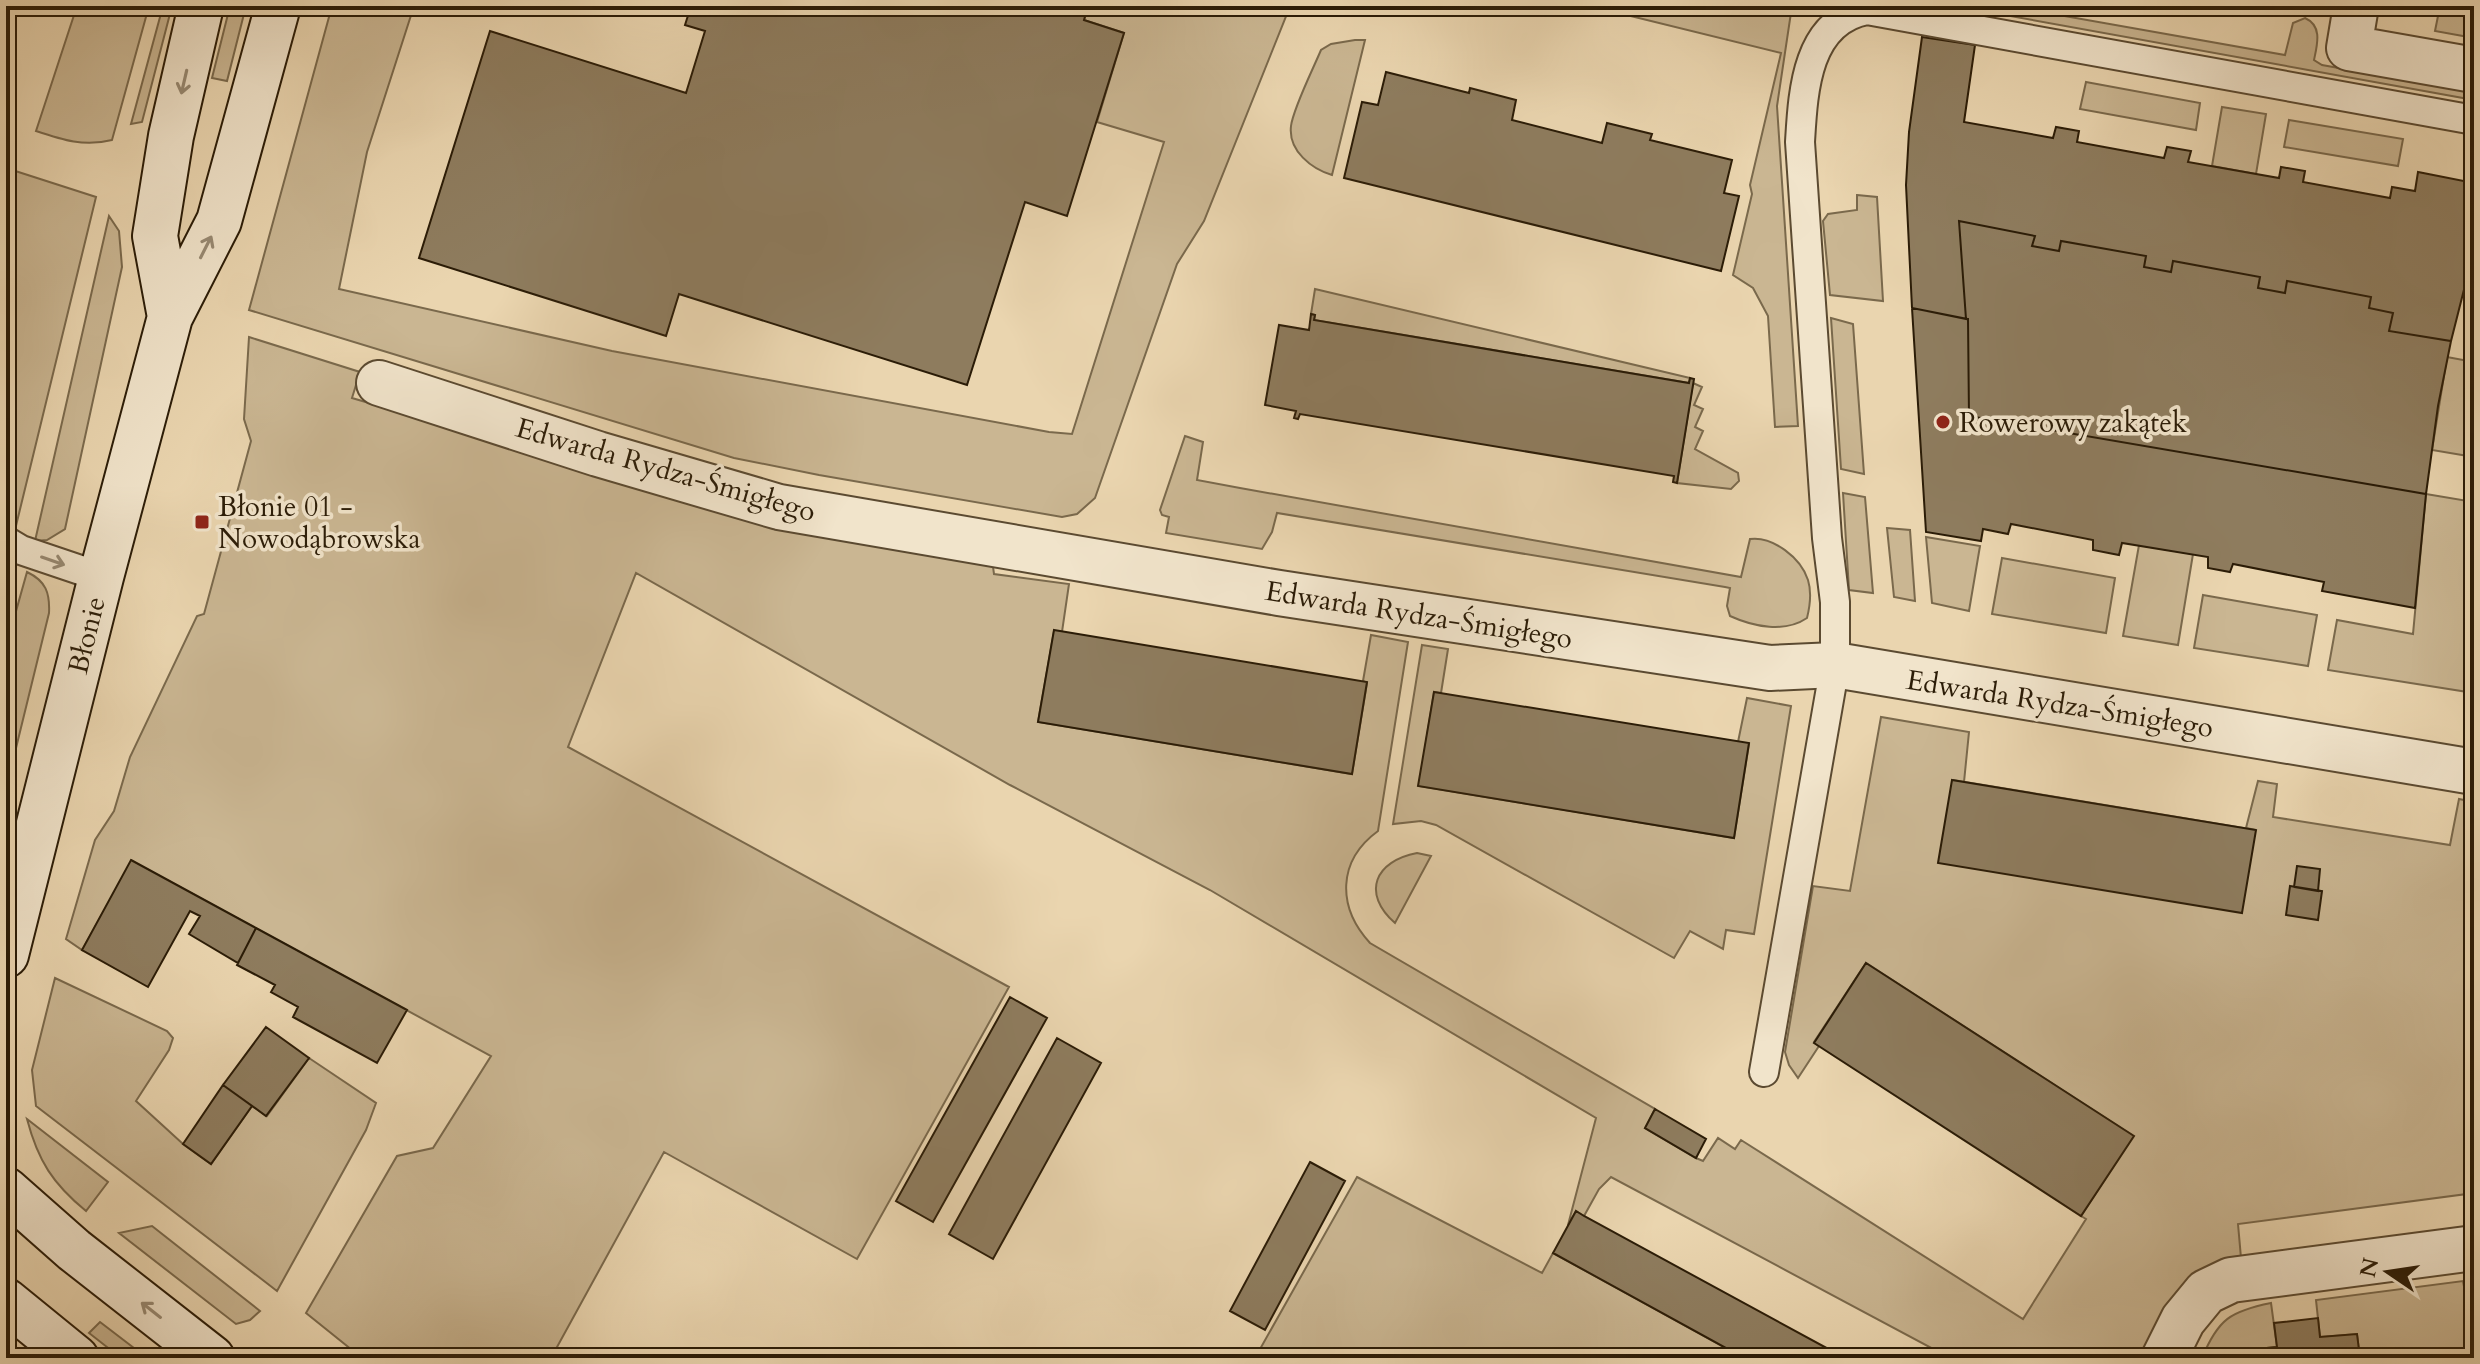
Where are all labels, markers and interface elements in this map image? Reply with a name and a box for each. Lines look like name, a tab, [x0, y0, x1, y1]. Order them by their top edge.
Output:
one-way arrow	[175, 69, 190, 94]
one-way arrow	[198, 236, 214, 260]
place label: Rowerowy zakątek	[1959, 404, 2187, 442]
street label: Edwarda Rydza-Śmigłego	[511, 409, 820, 531]
marker: Rowerowy zakątek	[1934, 413, 1952, 431]
place label: Błonie 01 - Nowodąbrowska	[218, 488, 421, 558]
marker: Błonie 01 - Nowodąbrowska	[193, 513, 211, 531]
one-way arrow	[40, 554, 65, 569]
street label: Edwarda Rydza-Śmigłego	[1263, 572, 1575, 658]
street label: Błonie	[59, 593, 115, 678]
street label: Edwarda Rydza-Śmigłego	[1904, 661, 2216, 747]
north arrow	[2348, 1232, 2428, 1312]
text: N	[2353, 1255, 2386, 1280]
one-way arrow	[141, 1301, 162, 1319]

